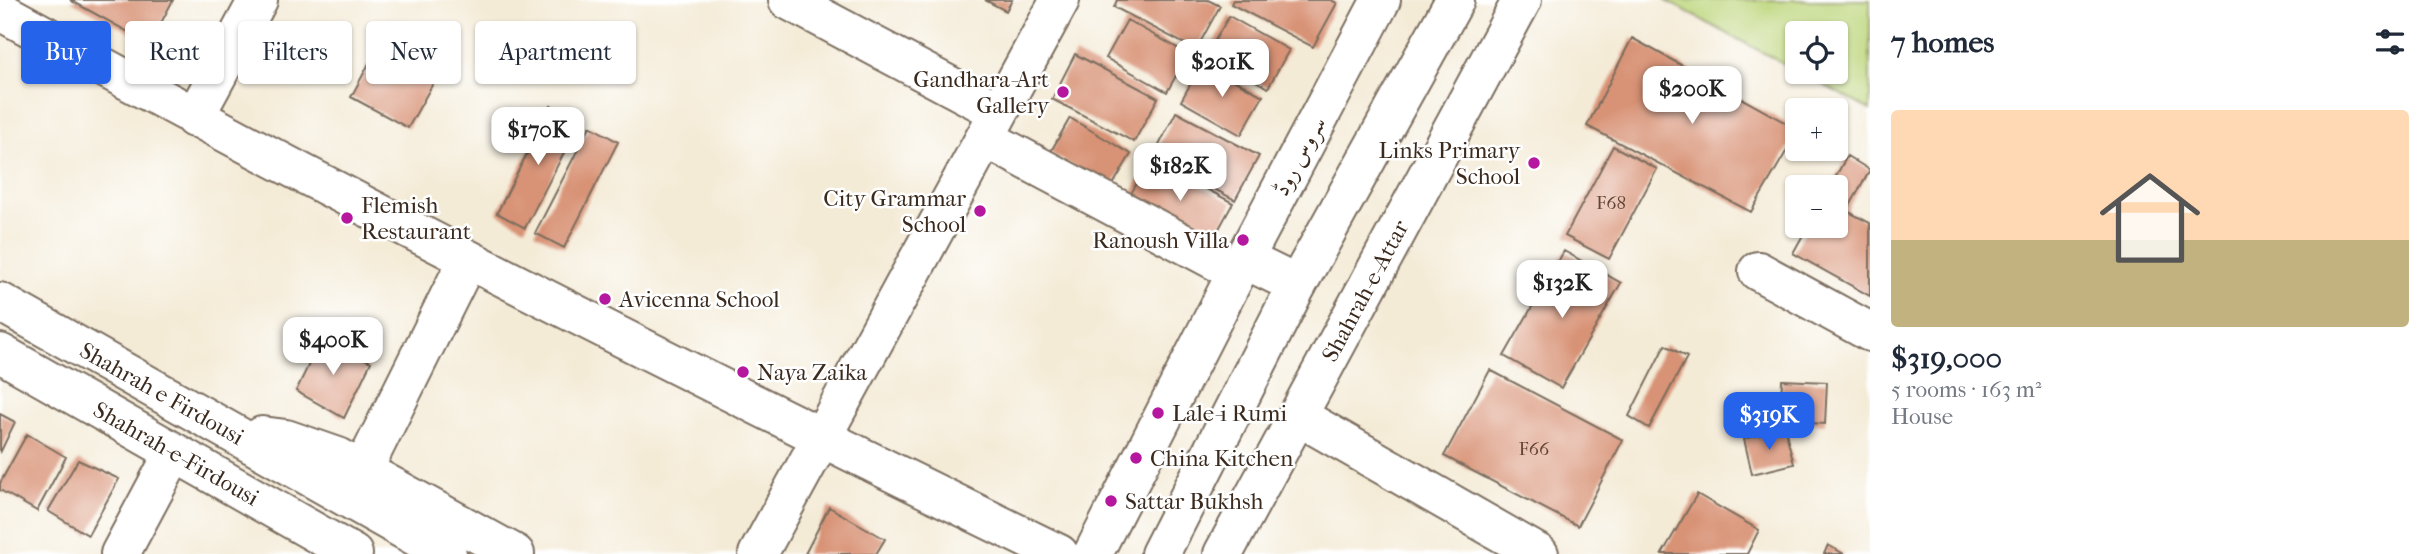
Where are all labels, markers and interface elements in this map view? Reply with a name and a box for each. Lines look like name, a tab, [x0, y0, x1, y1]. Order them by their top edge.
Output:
chip: Buy	[21, 21, 111, 84]
chip: Rent	[125, 21, 224, 84]
chip: Filters	[238, 21, 352, 84]
chip: New	[366, 21, 461, 84]
chip: Apartment	[475, 21, 636, 84]
map controls	[1785, 21, 1848, 238]
button: locate	[1785, 21, 1848, 84]
icon: filters	[2371, 23, 2409, 61]
text: 7 homes	[1891, 25, 1994, 60]
pin: $201K	[1173, 40, 1271, 99]
text: $201K	[1191, 48, 1253, 75]
place label: Gandhara-Art Gallery	[913, 66, 1050, 119]
pin: $200K	[1643, 66, 1741, 126]
text: $200K	[1659, 75, 1725, 102]
marker: Gandhara-Art Gallery	[1055, 84, 1071, 100]
button: +	[1785, 98, 1848, 161]
pin: $170K	[489, 108, 587, 167]
street label: سروس روڈ	[1267, 112, 1333, 202]
text: $170K	[507, 116, 569, 143]
place label: Links Primary School	[1379, 137, 1521, 190]
pin: $182K	[1131, 144, 1229, 203]
text: $182K	[1150, 152, 1210, 179]
marker: Links Primary School	[1526, 155, 1542, 171]
icon: home	[2087, 155, 2213, 281]
button: −	[1785, 175, 1848, 238]
place label: City Grammar School	[823, 185, 967, 238]
place label: Flemish Restaurant	[361, 192, 471, 245]
house number: F68	[1596, 192, 1626, 214]
marker: City Grammar School	[972, 203, 988, 219]
marker: Flemish Restaurant	[339, 210, 355, 226]
street label: Shahrah-e-Attar	[1316, 216, 1415, 366]
place label: Ranoush Villa	[1092, 227, 1229, 254]
marker: Ranoush Villa	[1235, 232, 1251, 248]
pin: $132K	[1513, 260, 1611, 320]
text: $132K	[1533, 269, 1591, 296]
place label: Avicenna School	[618, 286, 780, 313]
marker: Avicenna School	[597, 291, 613, 307]
pin: $400K	[284, 318, 382, 377]
text: $400K	[299, 326, 367, 353]
street label: Shahrah e Firdousi	[75, 337, 249, 451]
text: $319,000	[1891, 341, 2002, 376]
place label: Naya Zaika	[757, 359, 868, 386]
marker: Naya Zaika	[735, 364, 751, 380]
text: 5 rooms · 163 m²	[1891, 376, 2041, 403]
pin: $319K	[1720, 392, 1818, 452]
street label: Shahrah-e-Firdousi	[89, 396, 264, 512]
place label: Lale-i Rumi	[1172, 400, 1287, 427]
text: $319K	[1739, 401, 1799, 428]
text: House	[1891, 403, 1953, 430]
marker: Lale-i Rumi	[1150, 405, 1166, 421]
house number: F66	[1519, 438, 1550, 460]
place label: China Kitchen	[1150, 445, 1294, 472]
marker: China Kitchen	[1128, 450, 1144, 466]
place label: Sattar Bukhsh	[1125, 488, 1263, 515]
marker: Sattar Bukhsh	[1103, 493, 1119, 509]

